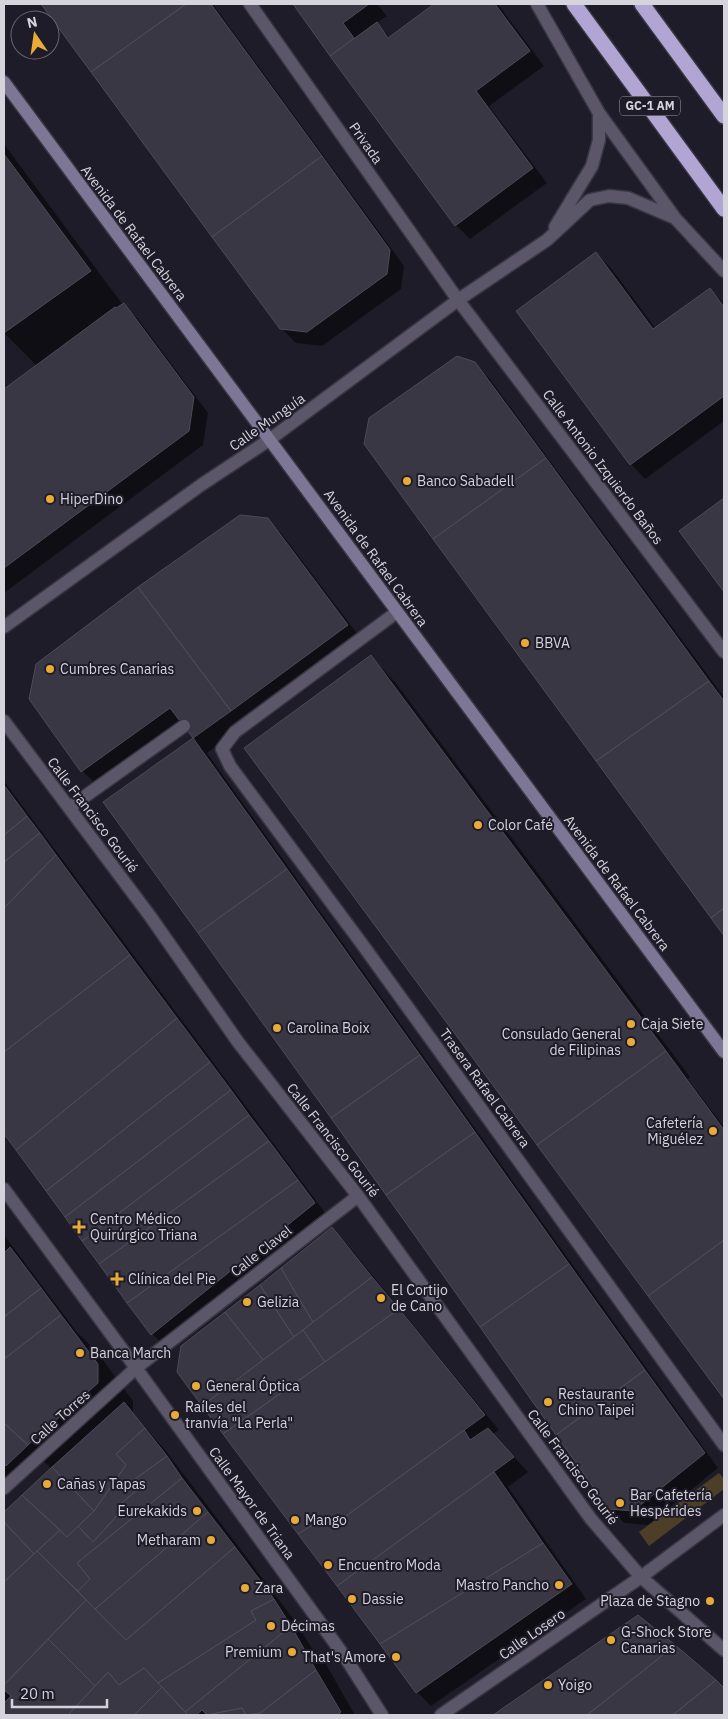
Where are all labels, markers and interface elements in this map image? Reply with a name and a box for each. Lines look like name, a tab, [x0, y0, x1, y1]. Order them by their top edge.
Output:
north arrow	[10, 10, 60, 60]
text: N	[25, 12, 39, 32]
road number: GC-1 AM	[620, 96, 680, 115]
street label: Privada	[345, 119, 387, 168]
street label: Avenida de Rafael Cabrera	[77, 162, 191, 305]
street label: Calle Antonio Izquierdo Baños	[539, 386, 667, 548]
street label: Calle Munguía	[226, 389, 309, 455]
place label: Banco Sabadell	[417, 472, 514, 490]
marker: Banco Sabadell	[401, 475, 413, 487]
street label: Avenida de Rafael Cabrera	[320, 486, 432, 631]
place label: HiperDino	[60, 490, 123, 508]
marker: HiperDino	[44, 493, 56, 505]
place label: BBVA	[535, 634, 570, 652]
marker: BBVA	[519, 637, 531, 649]
place label: Cumbres Canarias	[60, 660, 175, 678]
marker: Cumbres Canarias	[44, 663, 56, 675]
street label: Calle Francisco Gourié	[44, 754, 143, 877]
street label: Avenida de Rafael Cabrera	[560, 812, 674, 955]
place label: Color Café	[488, 816, 553, 834]
marker: Color Café	[472, 819, 484, 831]
place label: Caja Siete	[641, 1015, 704, 1033]
marker: Caja Siete	[625, 1018, 637, 1030]
place label: Carolina Boix	[287, 1019, 370, 1037]
marker: Carolina Boix	[271, 1022, 283, 1034]
street label: Trasera Rafael Cabrera	[436, 1025, 535, 1152]
place label: Consulado General de Filipinas	[502, 1025, 621, 1059]
marker: Consulado General de Filipinas	[625, 1036, 637, 1048]
street label: Calle Francisco Gourié	[283, 1079, 383, 1201]
place label: Cafetería Miguélez	[646, 1114, 704, 1148]
marker: Cafetería Miguélez	[707, 1125, 719, 1137]
place label: Centro Médico Quirúrgico Triana	[90, 1210, 198, 1244]
marker: Centro Médico Quirúrgico Triana	[72, 1220, 86, 1234]
street label: Calle Clavel	[227, 1221, 295, 1281]
place label: Clínica del Pie	[128, 1270, 216, 1288]
marker: Clínica del Pie	[110, 1272, 124, 1286]
place label: El Cortijo de Cano	[391, 1281, 448, 1315]
marker: El Cortijo de Cano	[375, 1292, 387, 1304]
place label: Gelizia	[257, 1293, 300, 1311]
marker: Gelizia	[241, 1296, 253, 1308]
place label: Banca March	[90, 1344, 171, 1362]
marker: Banca March	[74, 1347, 86, 1359]
place label: General Óptica	[206, 1376, 300, 1395]
marker: General Óptica	[190, 1380, 202, 1392]
street label: Calle Torres	[26, 1385, 94, 1449]
place label: Restaurante Chino Taipei	[558, 1385, 635, 1419]
marker: Restaurante Chino Taipei	[542, 1396, 554, 1408]
place label: Raíles del tranvía "La Perla"	[185, 1398, 293, 1432]
street label: Calle Francisco Gourié	[524, 1406, 623, 1529]
marker: Raíles del tranvía "La Perla"	[169, 1409, 181, 1421]
street label: Calle Mayor de Triana	[205, 1443, 299, 1563]
place label: Cañas y Tapas	[57, 1475, 146, 1493]
marker: Cañas y Tapas	[41, 1478, 53, 1490]
place label: Bar Cafetería Hespérides	[630, 1486, 713, 1520]
marker: Bar Cafetería Hespérides	[614, 1497, 626, 1509]
place label: Eurekakids	[118, 1502, 187, 1520]
marker: Eurekakids	[191, 1505, 203, 1517]
place label: Mango	[305, 1511, 347, 1529]
marker: Mango	[289, 1514, 301, 1526]
place label: Metharam	[137, 1531, 201, 1549]
marker: Metharam	[205, 1534, 217, 1546]
place label: Encuentro Moda	[338, 1556, 441, 1574]
marker: Encuentro Moda	[322, 1559, 334, 1571]
place label: Mastro Pancho	[456, 1576, 549, 1594]
place label: Zara	[255, 1579, 284, 1597]
marker: Mastro Pancho	[553, 1579, 565, 1591]
marker: Zara	[239, 1582, 251, 1594]
place label: Dassie	[362, 1590, 404, 1608]
place label: Plaza de Stagno	[600, 1592, 700, 1610]
marker: Dassie	[346, 1593, 358, 1605]
marker: Plaza de Stagno	[704, 1595, 716, 1607]
street label: Calle Losero	[495, 1605, 569, 1663]
place label: Décimas	[281, 1617, 335, 1635]
marker: Décimas	[265, 1620, 277, 1632]
place label: G-Shock Store Canarias	[621, 1623, 712, 1657]
marker: G-Shock Store Canarias	[605, 1634, 617, 1646]
place label: Premium	[225, 1643, 282, 1661]
marker: Premium	[286, 1646, 298, 1658]
place label: That's Amore	[302, 1648, 386, 1666]
marker: That's Amore	[390, 1651, 402, 1663]
scale bar	[12, 1676, 108, 1708]
place label: Yoigo	[558, 1676, 592, 1694]
marker: Yoigo	[542, 1679, 554, 1691]
text: 20 m	[20, 1684, 55, 1703]

